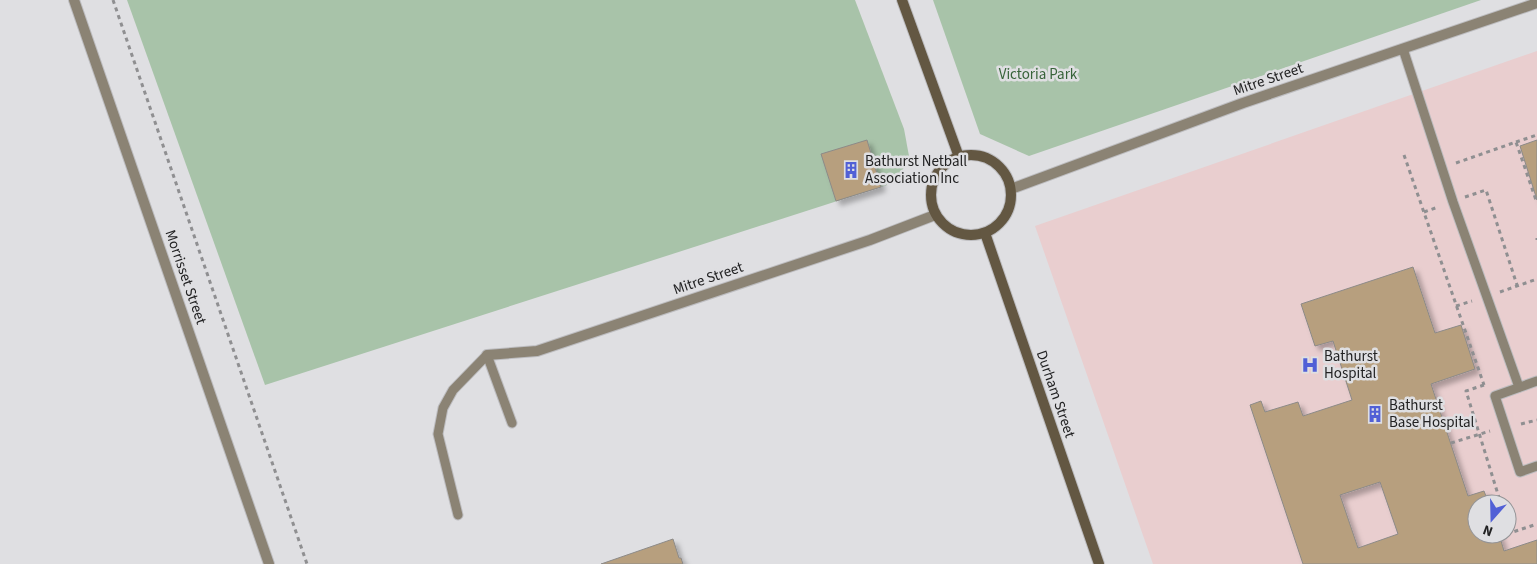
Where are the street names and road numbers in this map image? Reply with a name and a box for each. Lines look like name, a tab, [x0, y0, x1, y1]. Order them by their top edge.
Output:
street label: Mitre Street	[1230, 58, 1306, 101]
street label: Morrisset Street	[160, 227, 212, 327]
street label: Mitre Street	[670, 257, 746, 300]
street label: Durham Street	[1031, 348, 1080, 441]

